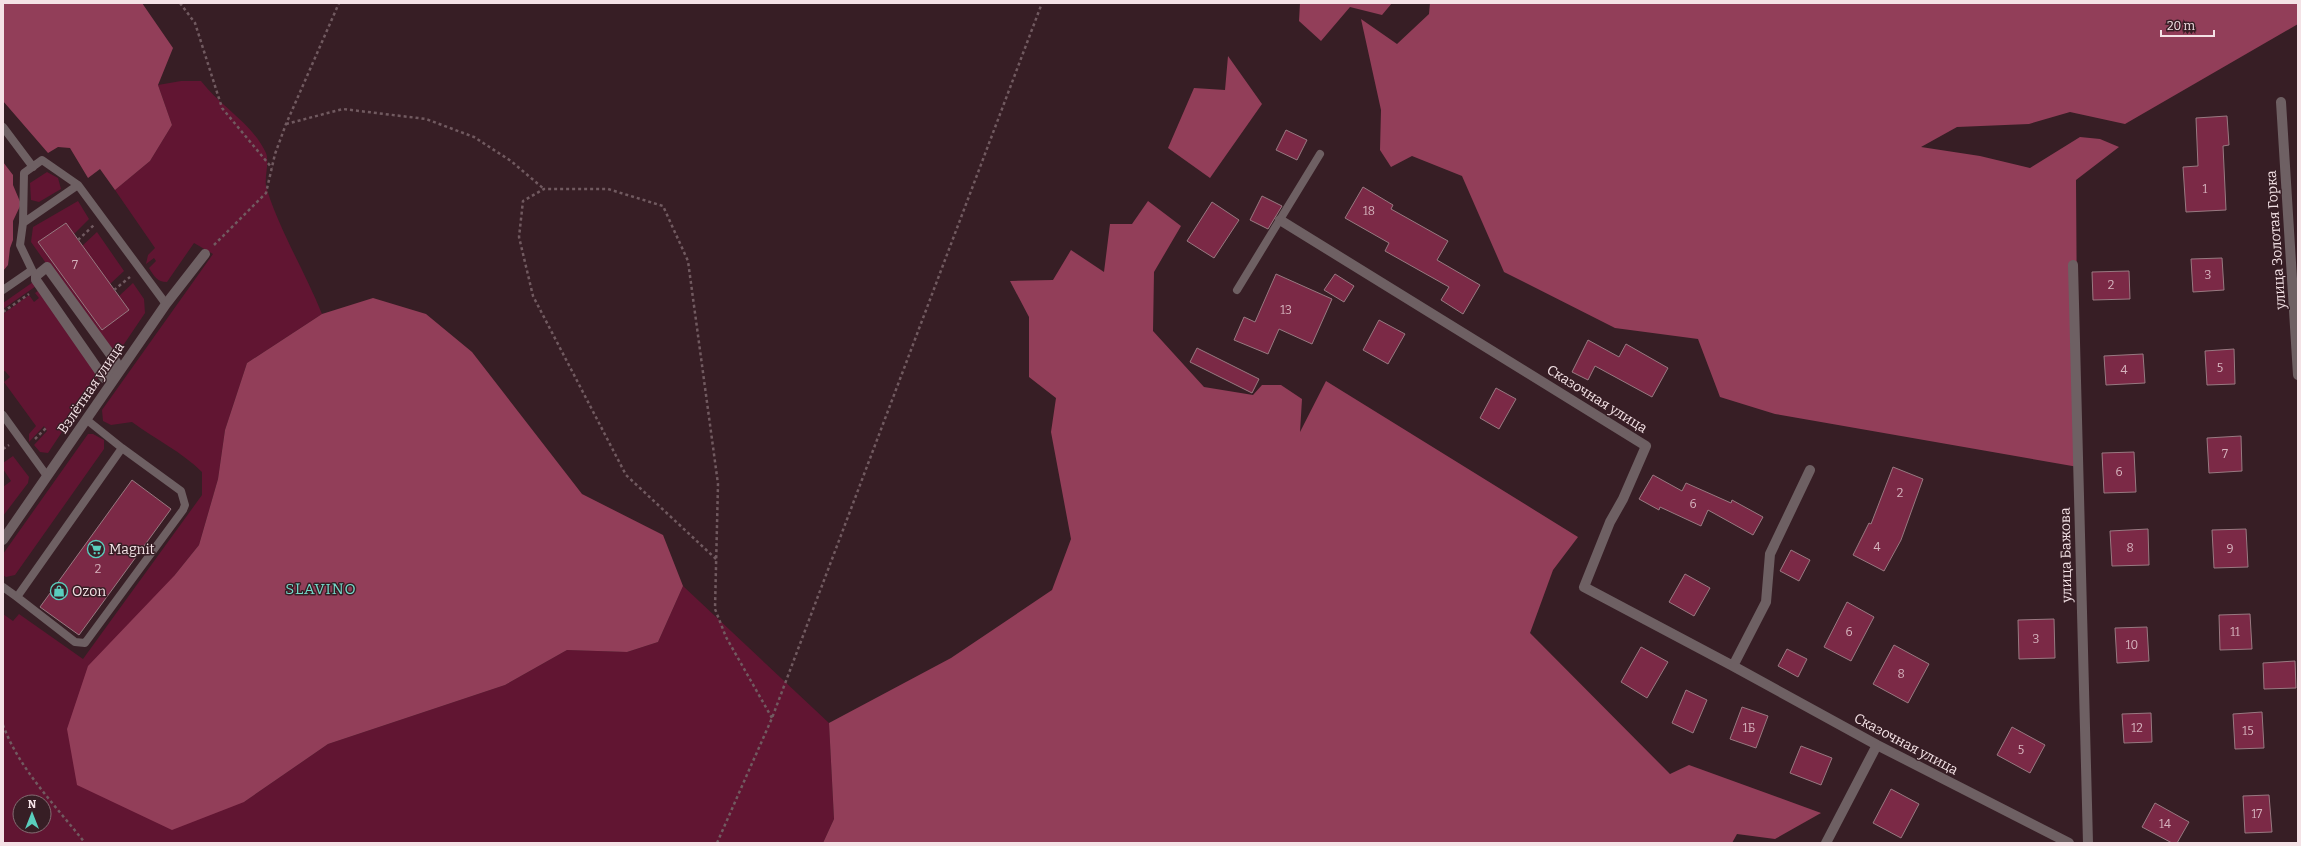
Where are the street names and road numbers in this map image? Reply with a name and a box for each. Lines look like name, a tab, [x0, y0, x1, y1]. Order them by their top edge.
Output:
street label: улица Золотая Горка	[2263, 169, 2289, 311]
street label: Взлётная улица	[54, 339, 128, 437]
street label: Сказочная улица	[1544, 361, 1651, 437]
street label: улица Бажова	[2057, 507, 2075, 604]
street label: Сказочная улица	[1851, 709, 1961, 779]

